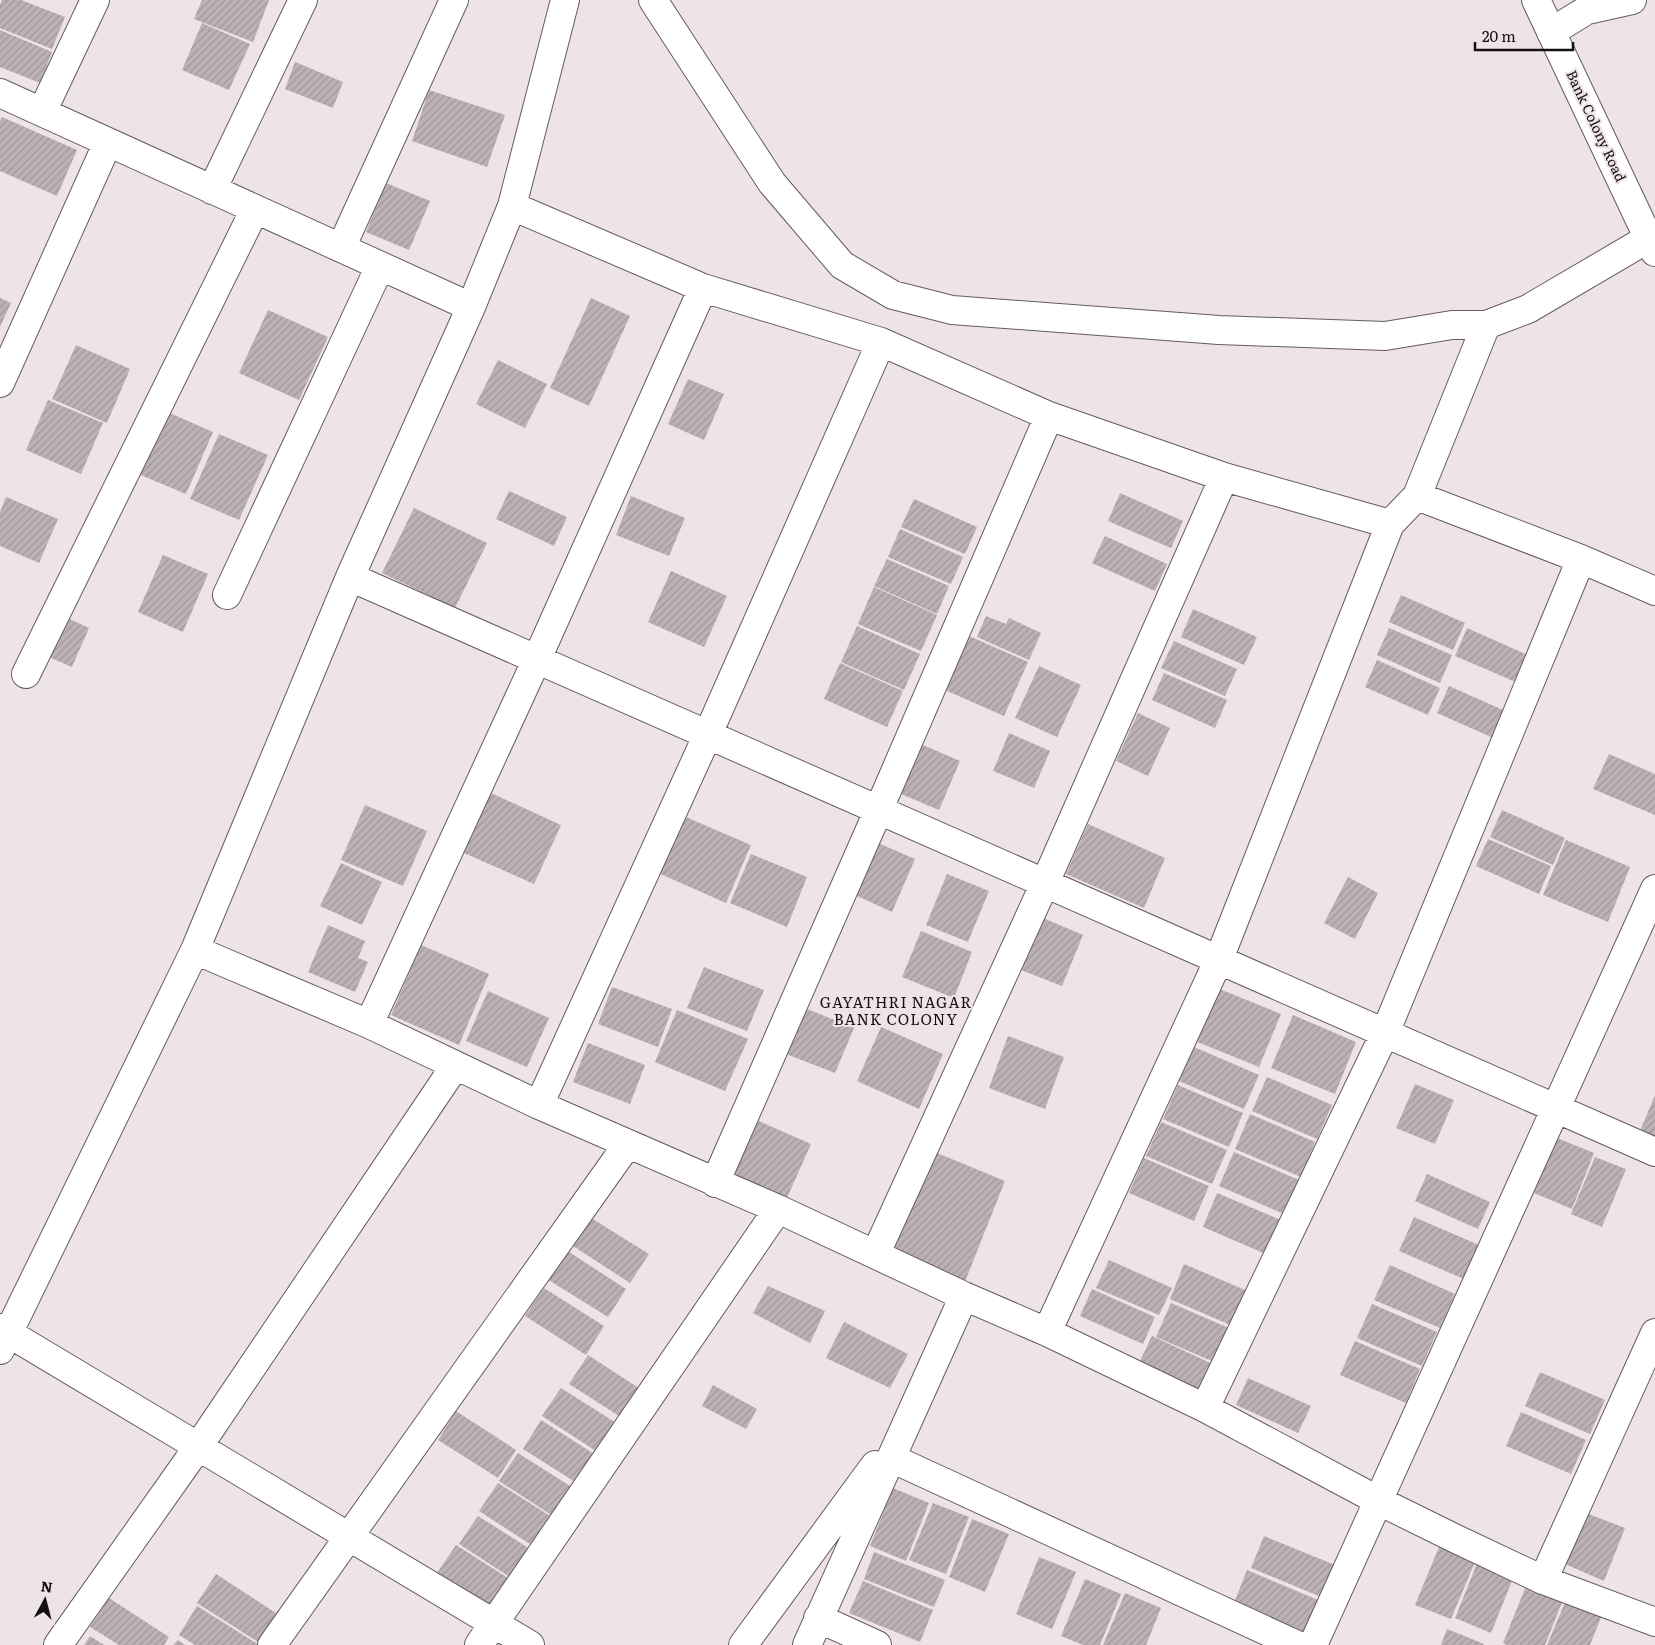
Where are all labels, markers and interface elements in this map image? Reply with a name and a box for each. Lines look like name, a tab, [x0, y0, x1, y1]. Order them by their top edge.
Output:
scale bar	[1475, 20, 1572, 52]
text: 20 m	[1482, 24, 1516, 47]
street label: Bank Colony Road	[1562, 67, 1632, 185]
district label: GAYATHRI NAGAR BANK COLONY	[820, 990, 972, 1030]
north arrow	[20, 1575, 70, 1625]
text: N	[40, 1575, 54, 1597]

